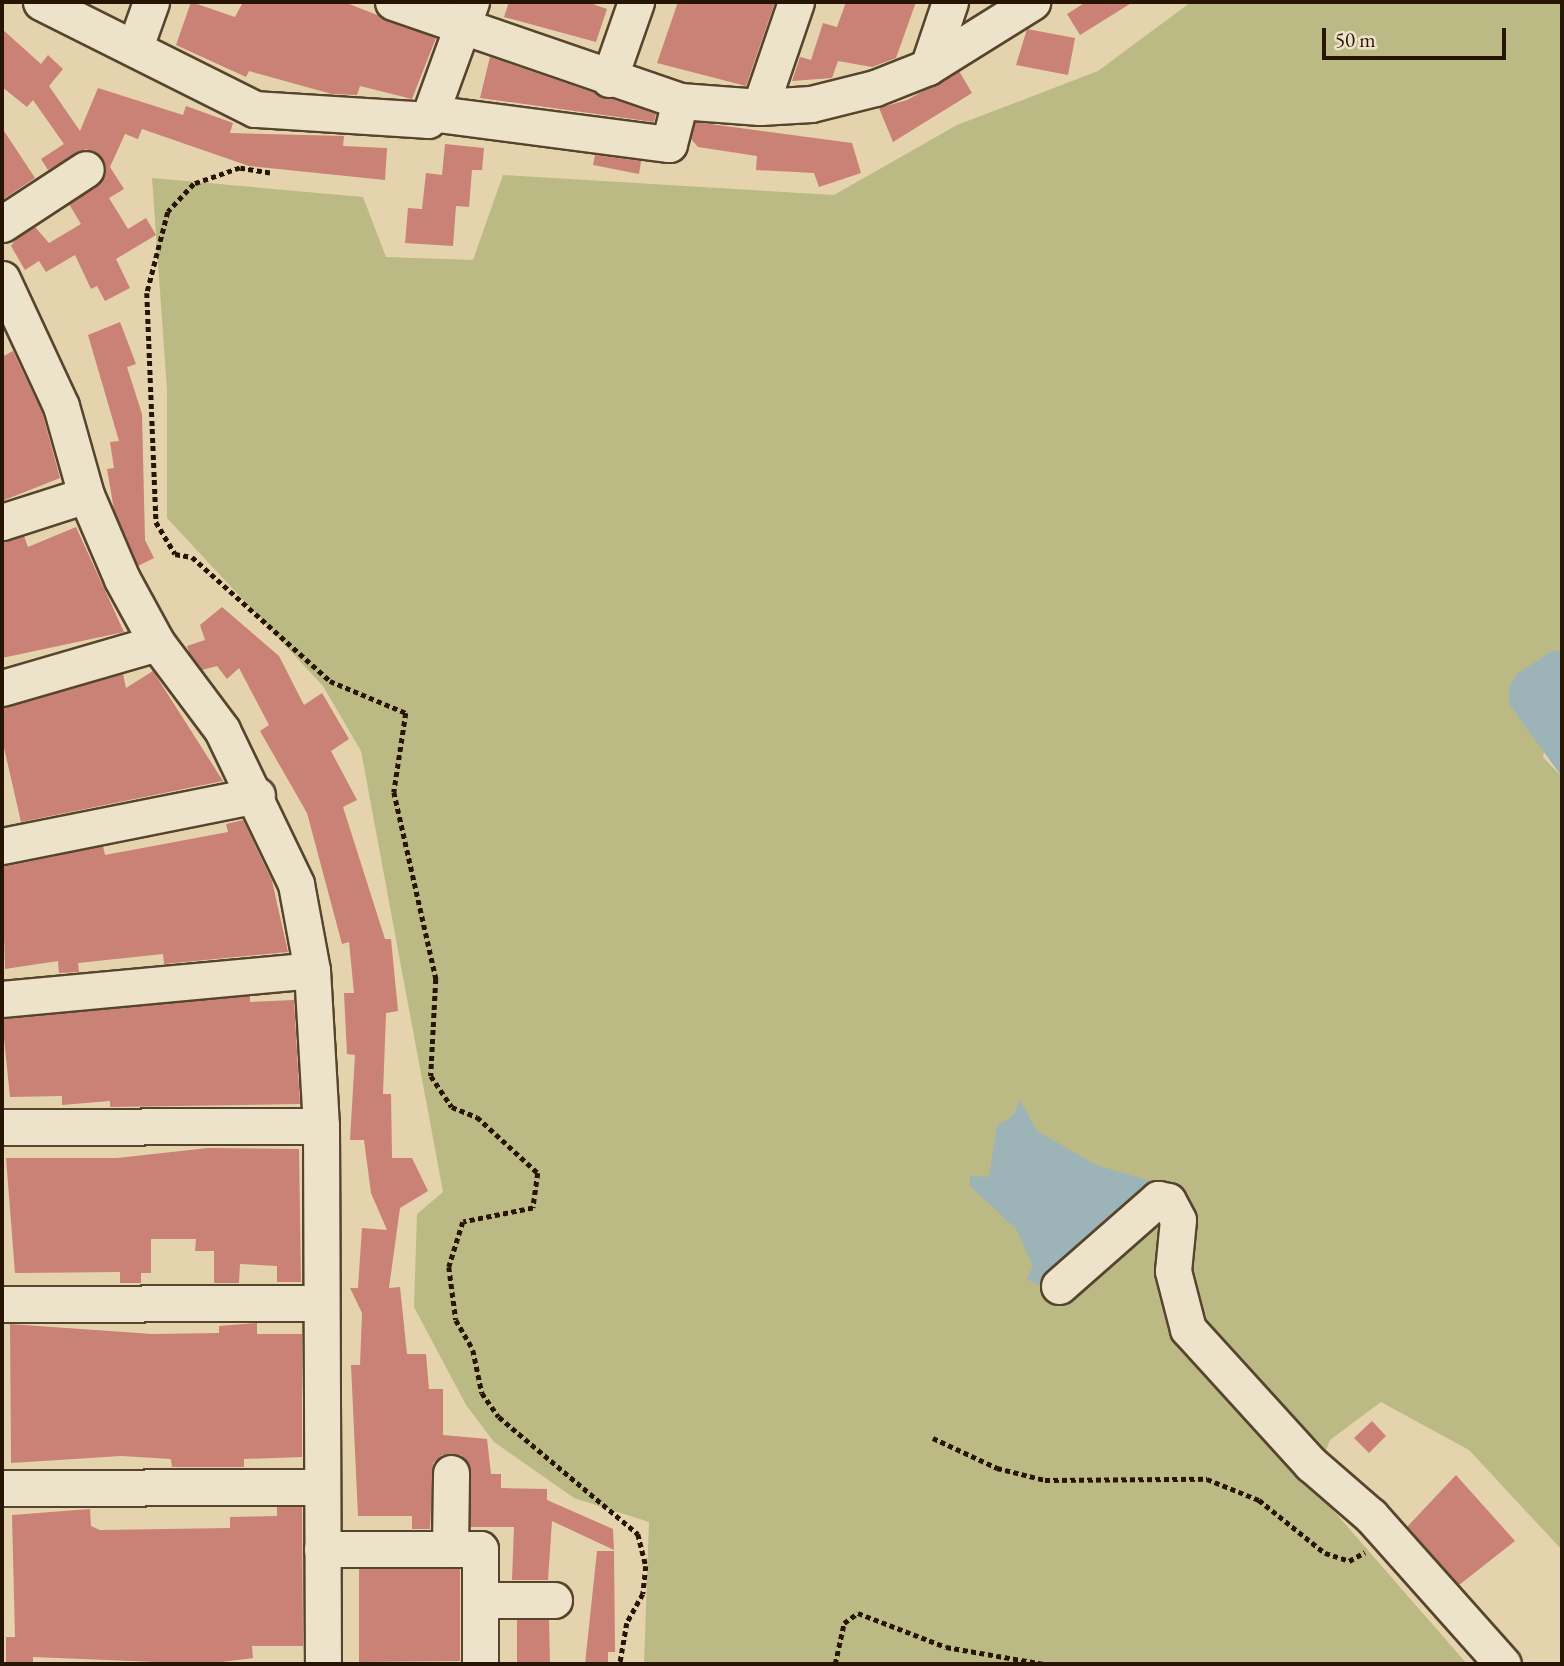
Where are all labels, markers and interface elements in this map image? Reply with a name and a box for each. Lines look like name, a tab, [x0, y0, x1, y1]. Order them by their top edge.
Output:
scale bar	[1326, 14, 1510, 58]
text: 50 m	[1335, 26, 1376, 53]

